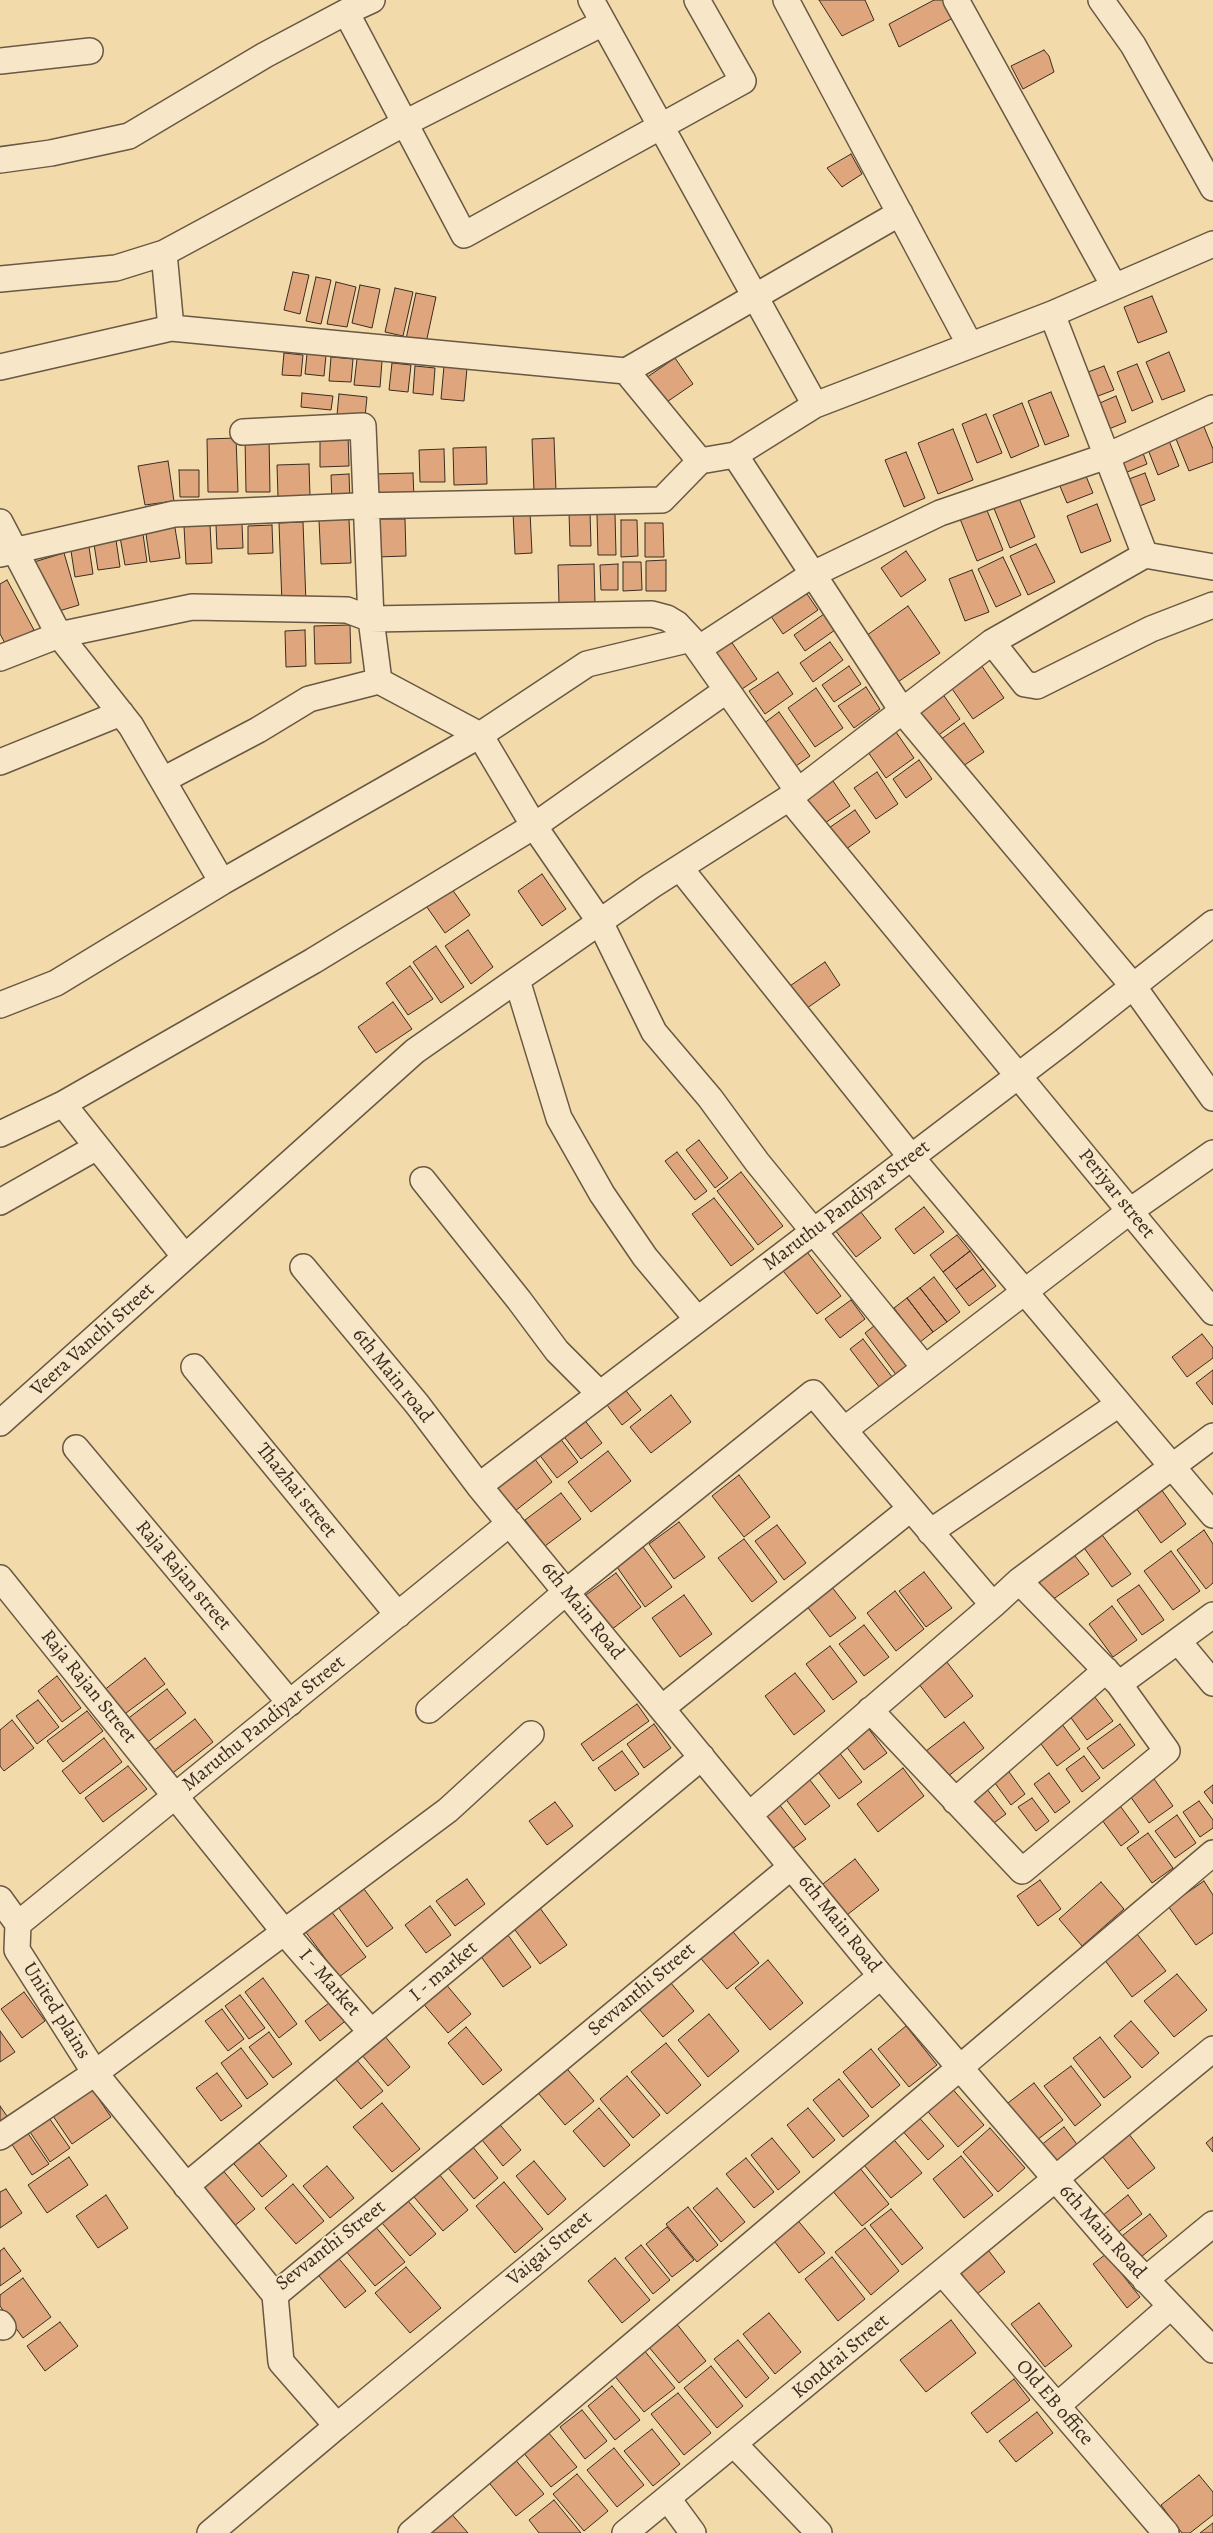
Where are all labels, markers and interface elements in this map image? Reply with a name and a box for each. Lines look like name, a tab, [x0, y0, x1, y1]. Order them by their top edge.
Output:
street label: Maruthu Pandiyar Street	[759, 1135, 935, 1277]
street label: Periyar street	[1073, 1144, 1159, 1244]
street label: Veera Vanchi Street	[26, 1278, 160, 1402]
street label: 6th Main road	[347, 1324, 437, 1428]
street label: Thazhai street	[251, 1439, 341, 1543]
street label: Raja Rajan street	[130, 1516, 236, 1636]
street label: 6th Main Road	[535, 1557, 629, 1665]
street label: Raja Rajan Street	[35, 1625, 141, 1749]
street label: Maruthu Pandiyar Street	[178, 1651, 350, 1797]
street label: 6th Main Road	[792, 1870, 886, 1978]
street label: I - market	[405, 1937, 483, 2007]
street label: Sevvanthi Street	[583, 1938, 701, 2042]
street label: I - Market	[293, 1944, 365, 2022]
street label: United plains	[17, 1958, 95, 2064]
street label: 6th Main Road	[1053, 2180, 1151, 2284]
street label: Sevvanthi Street	[271, 2196, 391, 2296]
street label: Vaigai Street	[503, 2207, 597, 2291]
street label: Kondrai Street	[788, 2310, 894, 2404]
street label: Old EB office	[1010, 2355, 1098, 2451]

